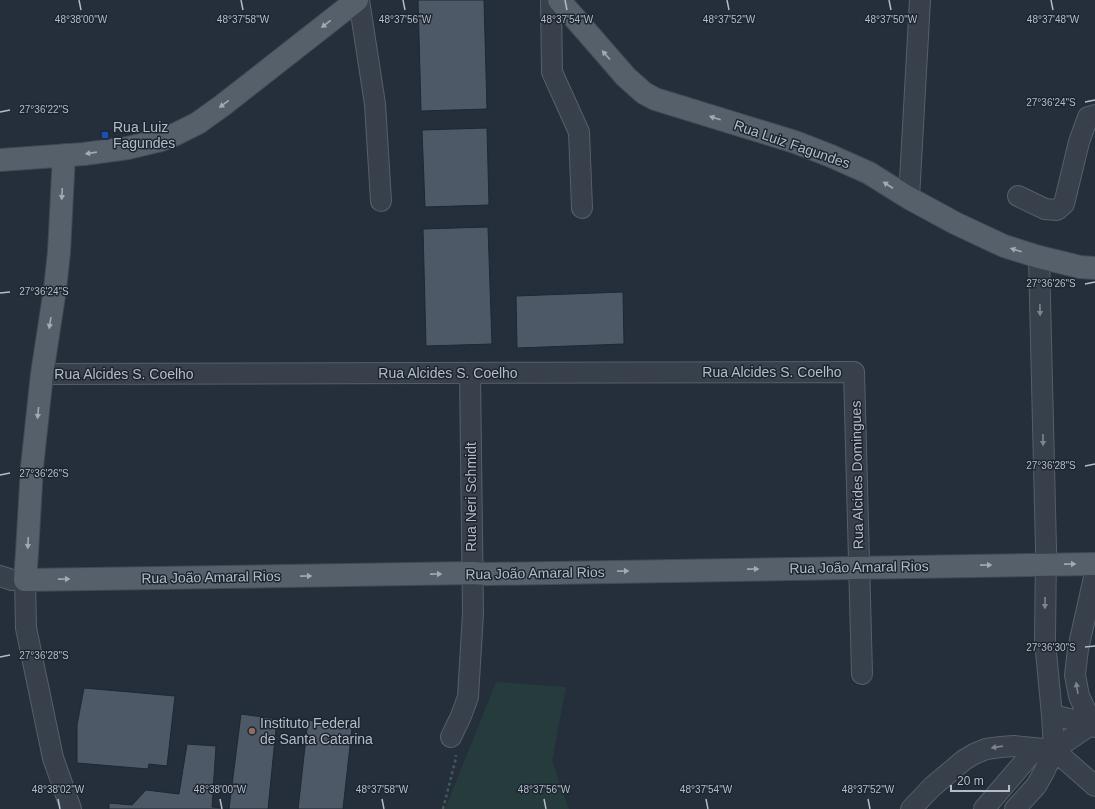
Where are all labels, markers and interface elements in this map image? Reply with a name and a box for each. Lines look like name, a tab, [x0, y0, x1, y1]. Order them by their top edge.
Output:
text: 48°38'00"W	[55, 14, 108, 25]
text: 48°37'58"W	[217, 14, 270, 25]
text: 48°37'56"W	[379, 14, 432, 25]
text: 48°37'54"W	[541, 14, 594, 25]
text: 48°37'52"W	[703, 14, 756, 25]
text: 48°37'50"W	[865, 14, 918, 25]
text: 48°37'48"W	[1027, 14, 1080, 25]
one-way arrow	[321, 20, 332, 28]
one-way arrow	[602, 50, 611, 59]
text: 27°36'24"S	[1026, 97, 1076, 108]
one-way arrow	[218, 100, 229, 108]
text: 27°36'22"S	[19, 104, 69, 115]
one-way arrow	[709, 115, 721, 121]
street label: Rua Luiz Fagundes	[732, 117, 852, 171]
place label: Rua Luiz Fagundes	[113, 119, 175, 151]
marker: Rua Luiz Fagundes	[100, 130, 110, 140]
one-way arrow	[85, 150, 97, 156]
one-way arrow	[883, 181, 893, 189]
one-way arrow	[59, 188, 66, 200]
one-way arrow	[1010, 247, 1022, 253]
text: 27°36'26"S	[1026, 278, 1076, 289]
text: 27°36'24"S	[19, 286, 69, 297]
one-way arrow	[1037, 304, 1043, 317]
one-way arrow	[47, 317, 53, 329]
street label: Rua Alcides S. Coelho	[702, 364, 842, 380]
street label: Rua Alcides S. Coelho	[378, 365, 518, 381]
street label: Rua Alcides S. Coelho	[54, 366, 194, 382]
street label: Rua Alcides Domingues	[848, 401, 866, 549]
one-way arrow	[35, 407, 41, 419]
one-way arrow	[1040, 434, 1046, 447]
street label: Rua Neri Schmidt	[463, 442, 479, 552]
text: 27°36'28"S	[1026, 460, 1076, 471]
text: 27°36'26"S	[19, 468, 69, 479]
one-way arrow	[24, 537, 31, 549]
street label: Rua João Amaral Rios	[789, 558, 929, 576]
one-way arrow	[1064, 561, 1077, 567]
one-way arrow	[980, 562, 993, 568]
street label: Rua João Amaral Rios	[465, 564, 605, 582]
one-way arrow	[747, 566, 760, 572]
street label: Rua João Amaral Rios	[141, 568, 281, 586]
one-way arrow	[617, 568, 629, 575]
one-way arrow	[430, 571, 443, 577]
one-way arrow	[300, 573, 313, 579]
one-way arrow	[58, 576, 70, 583]
one-way arrow	[1042, 597, 1048, 610]
text: 27°36'30"S	[1026, 642, 1076, 653]
text: 27°36'28"S	[19, 650, 69, 661]
one-way arrow	[1074, 682, 1080, 694]
place label: Instituto Federal de Santa Catarina	[260, 715, 373, 747]
marker: Instituto Federal de Santa Catarina	[247, 726, 257, 736]
one-way arrow	[991, 745, 1003, 751]
scale bar	[951, 767, 1009, 793]
text: 20 m	[957, 774, 984, 788]
text: 48°38'02"W	[32, 784, 85, 795]
text: 48°38'00"W	[194, 784, 247, 795]
text: 48°37'58"W	[356, 784, 409, 795]
text: 48°37'56"W	[518, 784, 571, 795]
text: 48°37'54"W	[680, 784, 733, 795]
text: 48°37'52"W	[842, 784, 895, 795]

